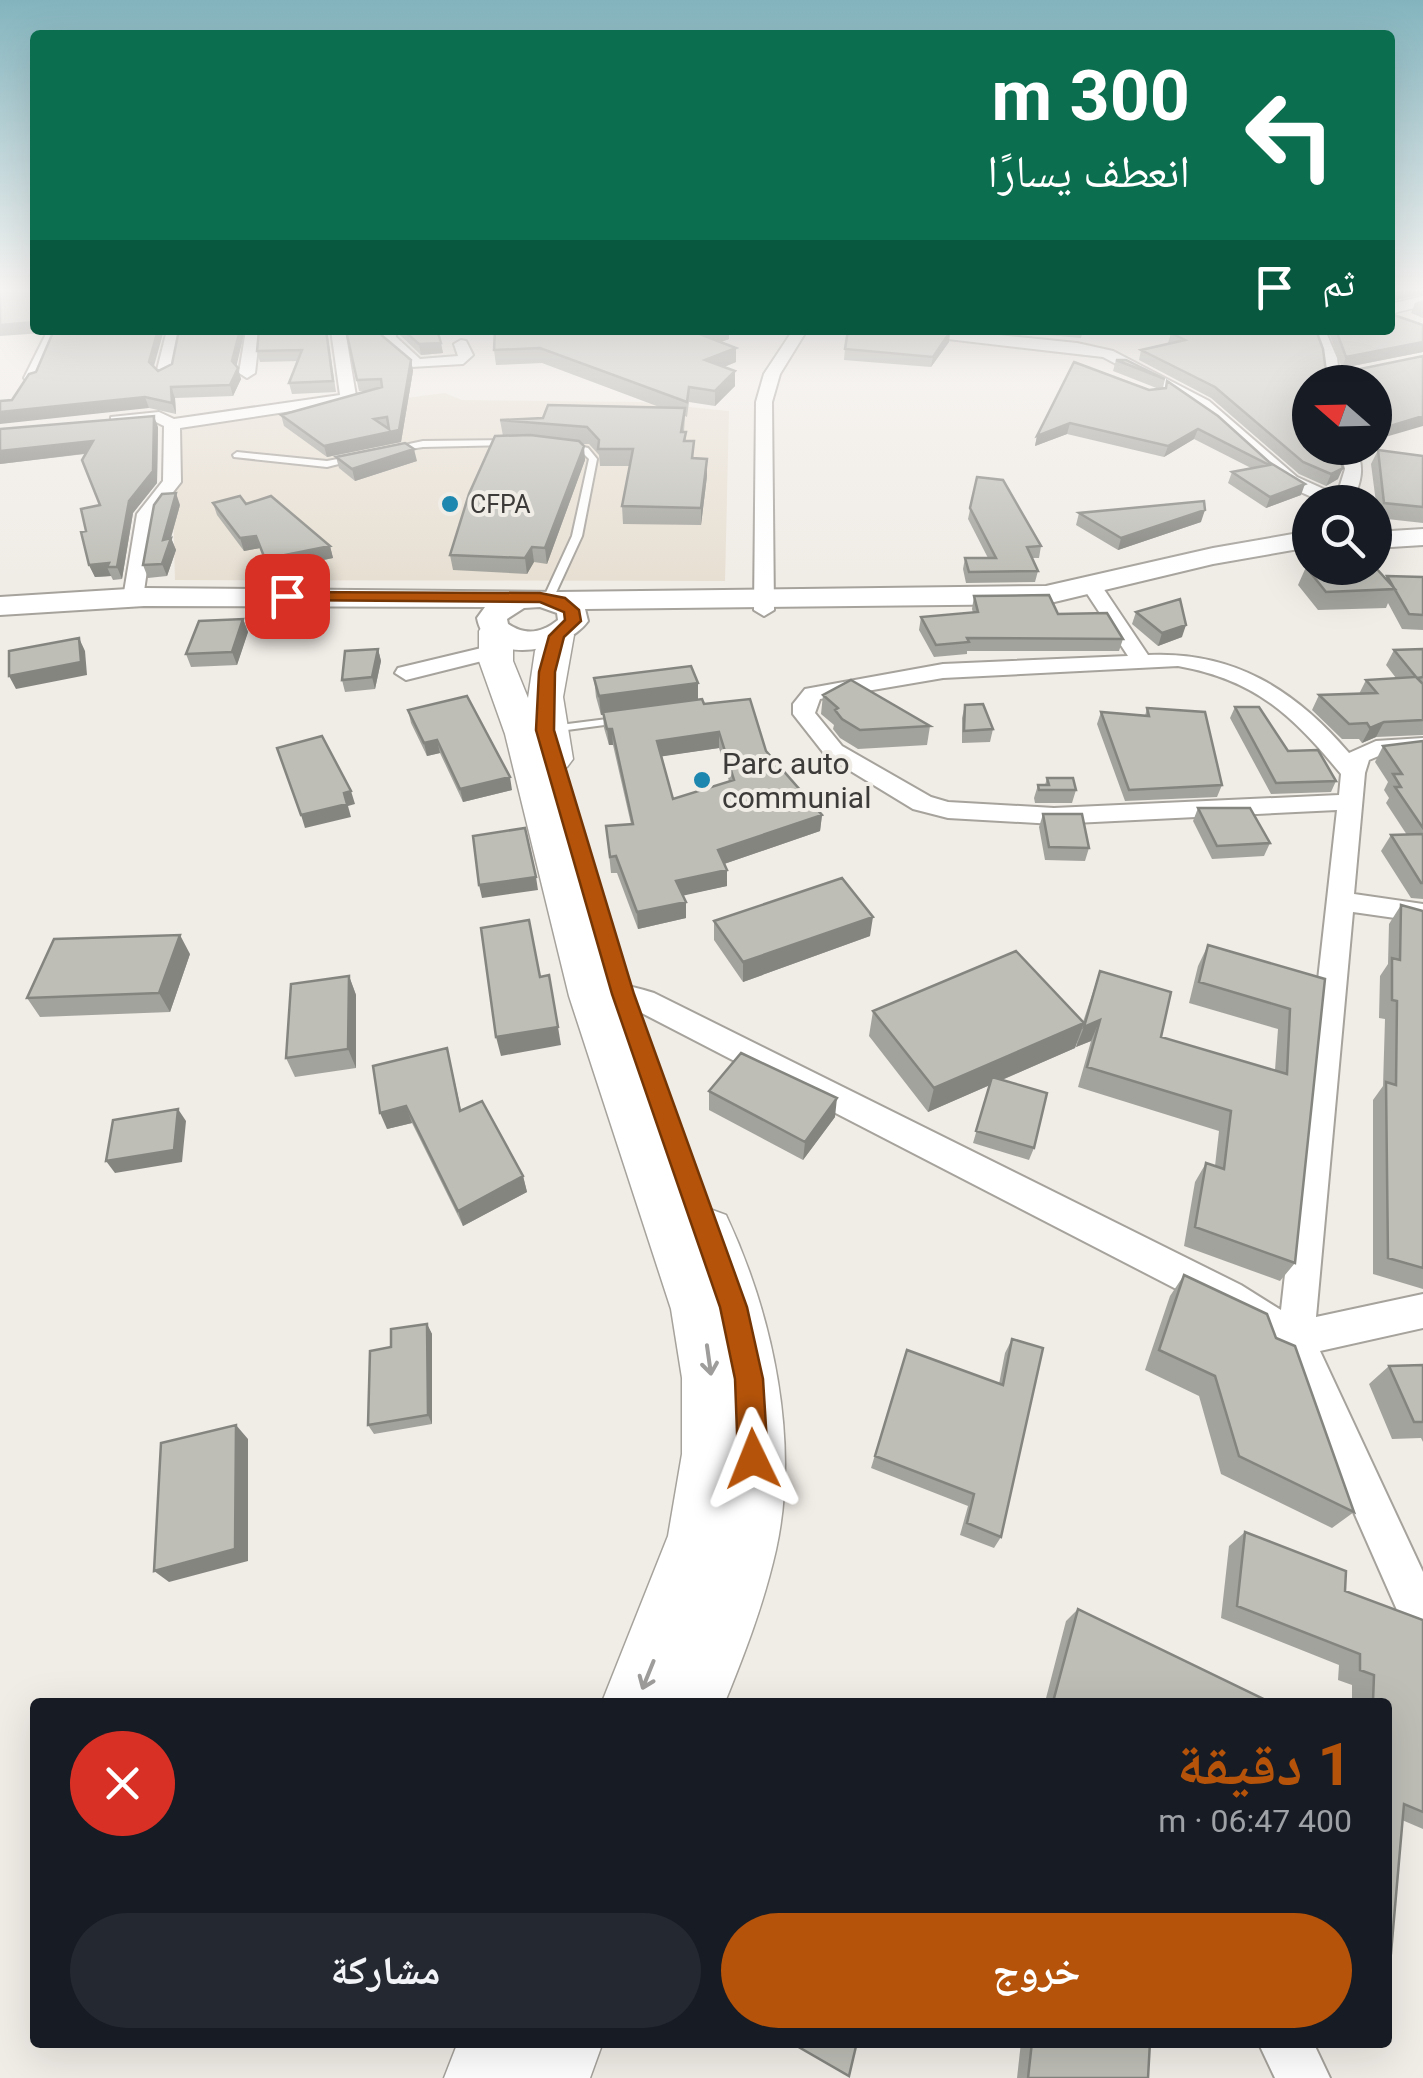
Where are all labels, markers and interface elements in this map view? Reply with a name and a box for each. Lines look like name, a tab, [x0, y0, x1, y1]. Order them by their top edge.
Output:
text: 300 m	[991, 55, 1190, 137]
icon: left	[1225, 70, 1355, 200]
text: انعطف يسارًا	[987, 145, 1190, 198]
icon: arrive	[1247, 260, 1302, 315]
text: ثم	[1322, 261, 1355, 305]
north arrow	[1292, 365, 1392, 465]
map controls	[1292, 365, 1392, 585]
button: search	[1292, 485, 1392, 585]
place label: CFPA	[470, 490, 531, 519]
marker: CFPA	[439, 493, 461, 515]
pin	[245, 554, 330, 639]
icon: arrive	[260, 569, 315, 624]
place label: Parc auto communial	[722, 746, 871, 815]
marker: Parc auto communial	[691, 769, 713, 791]
one-way arrow	[701, 1344, 719, 1376]
position arrow	[701, 1407, 805, 1511]
one-way arrow	[638, 1659, 656, 1689]
text: 1 دقيقة	[1177, 1729, 1352, 1800]
button: close	[70, 1731, 175, 1836]
text: 400 m · 06:47	[1158, 1802, 1352, 1840]
button: مشاركة	[70, 1913, 701, 2028]
button: خروج	[721, 1913, 1352, 2028]

